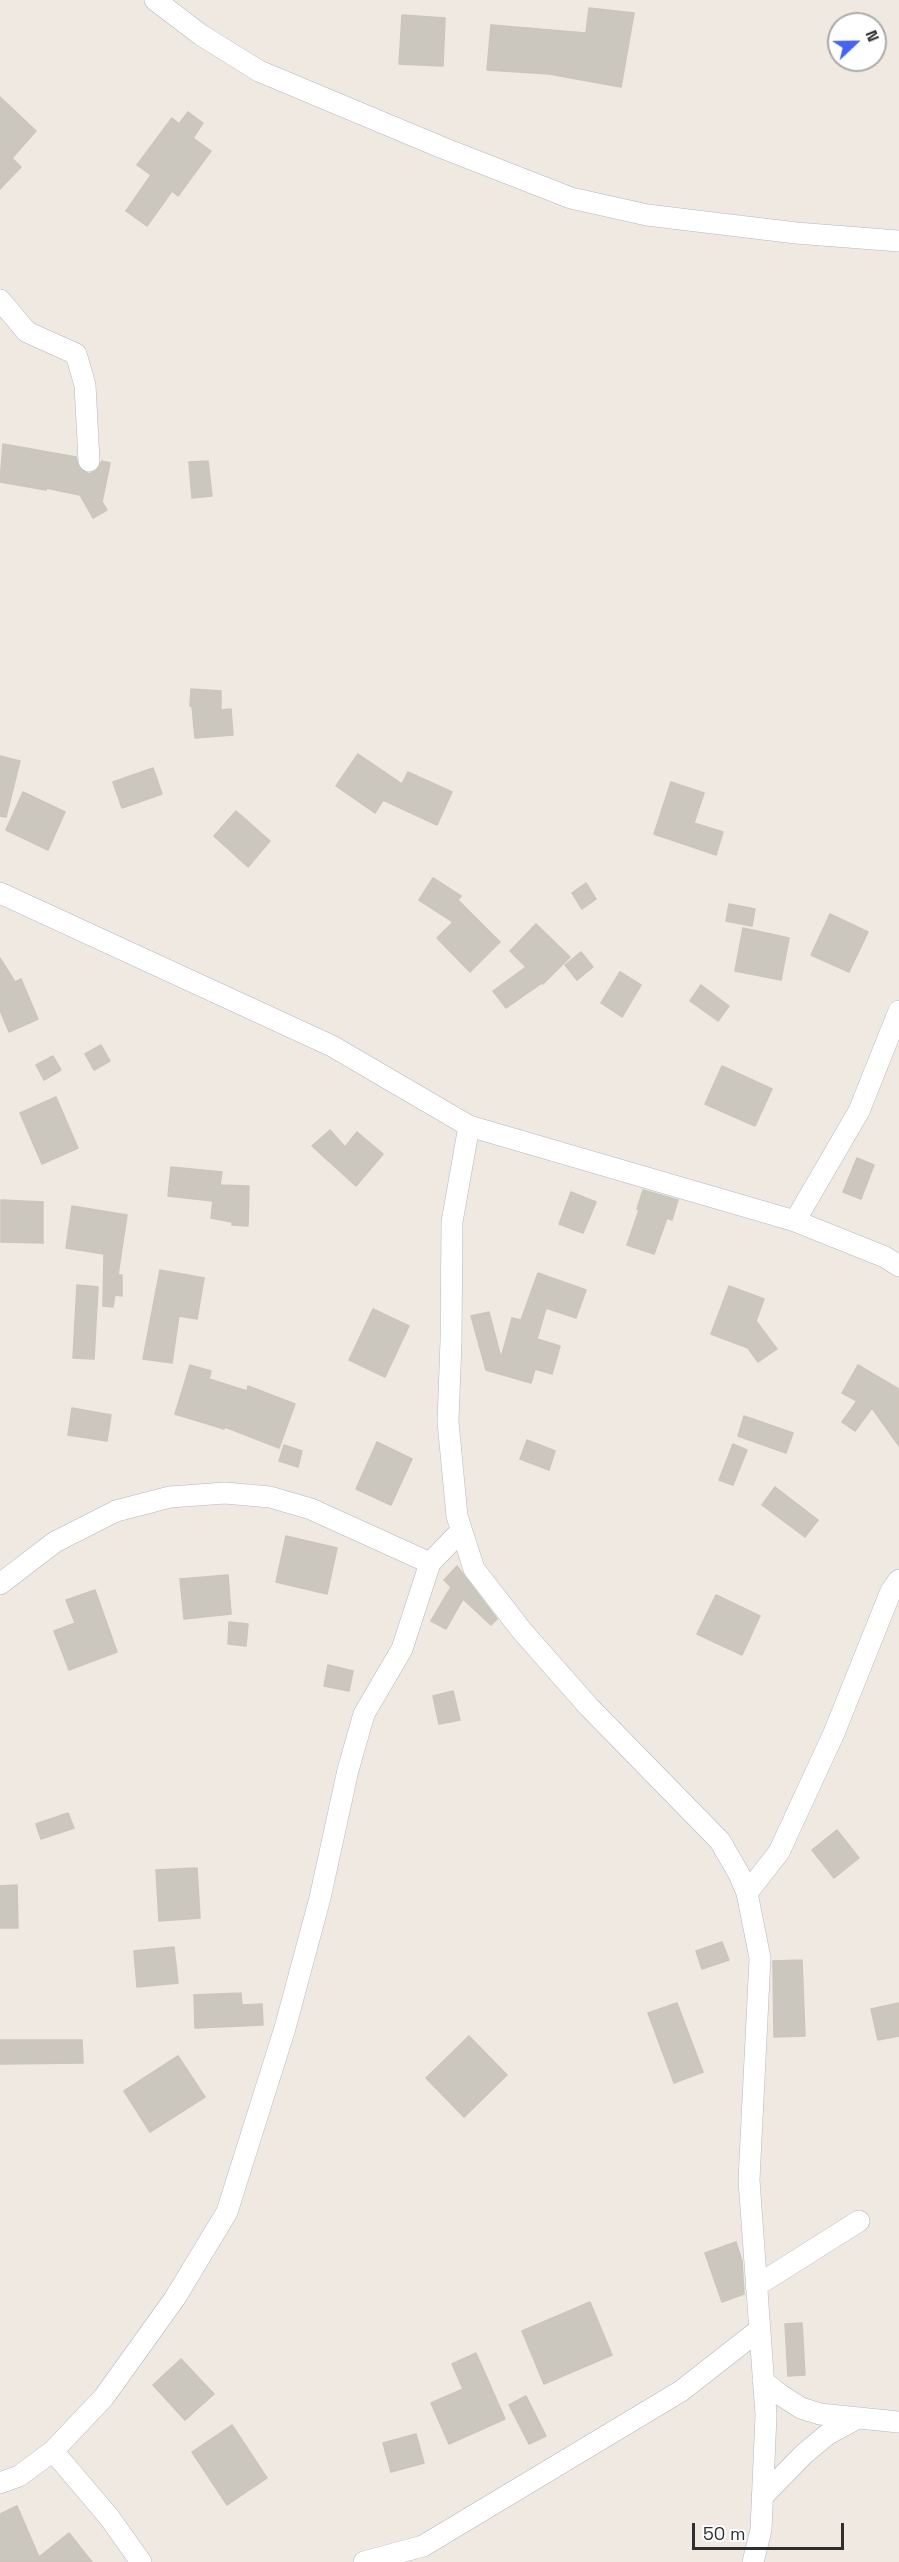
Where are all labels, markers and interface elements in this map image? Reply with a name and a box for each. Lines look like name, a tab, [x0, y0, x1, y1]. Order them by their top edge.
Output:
north arrow	[827, 12, 887, 72]
text: N	[861, 27, 884, 45]
scale bar	[695, 2511, 846, 2549]
text: 50 m	[703, 2522, 745, 2545]

